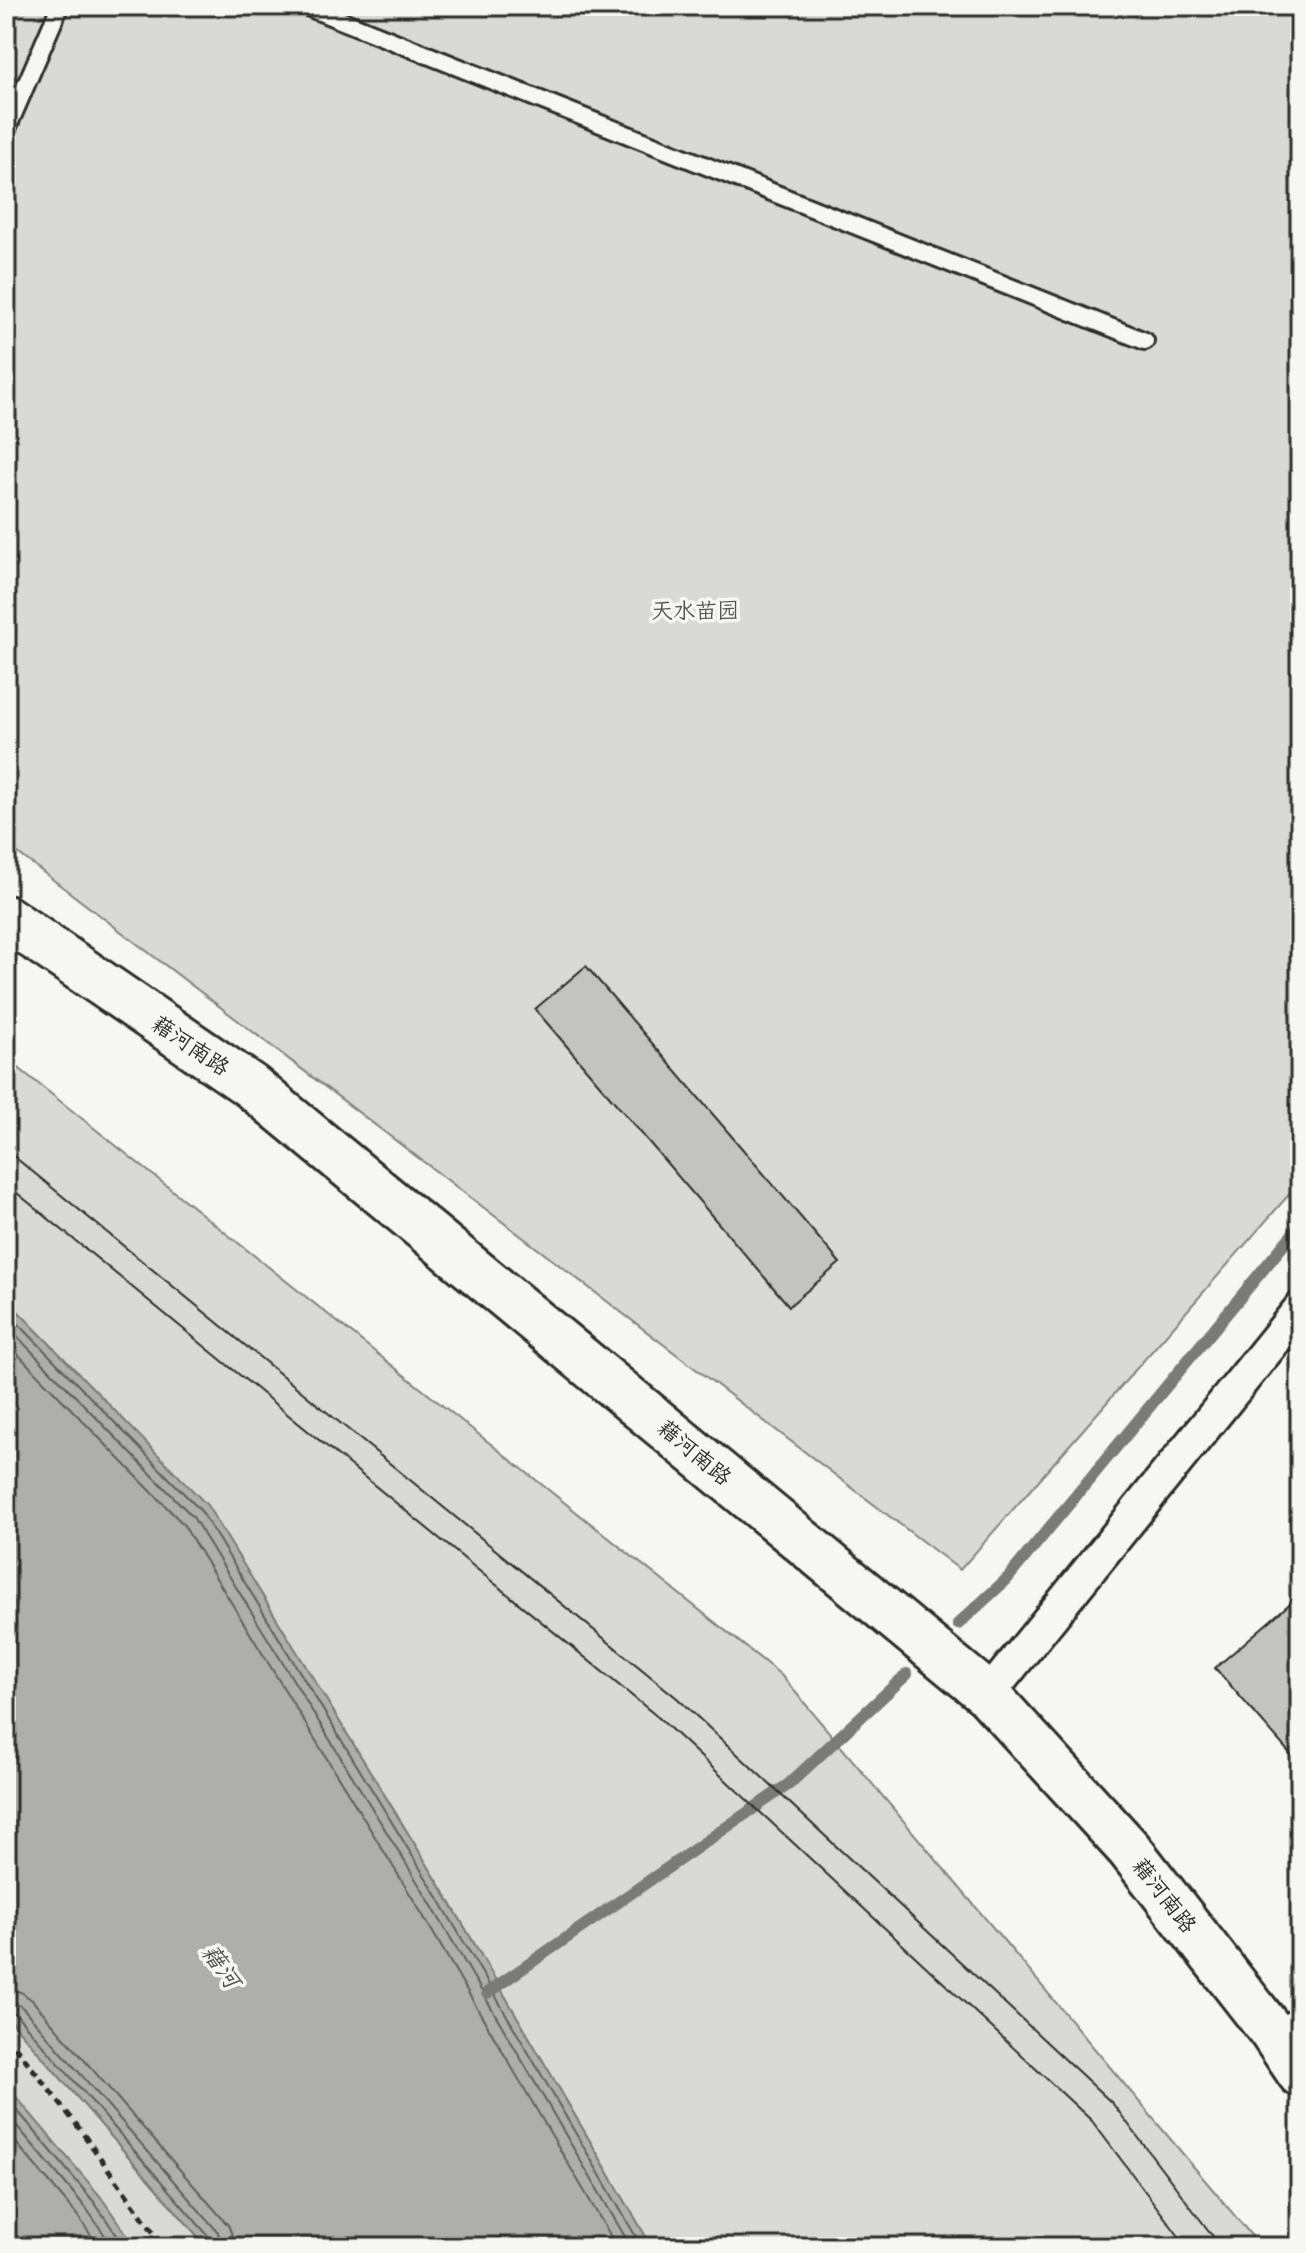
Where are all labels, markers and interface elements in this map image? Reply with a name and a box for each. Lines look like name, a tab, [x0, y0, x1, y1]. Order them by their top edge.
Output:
park label: 天水苗园	[651, 596, 739, 627]
street label: 藉河南路	[145, 1009, 235, 1084]
street label: 藉河南路	[650, 1413, 738, 1493]
street label: 藉河南路	[1125, 1852, 1203, 1940]
water label: 藉河	[192, 1937, 250, 1999]

